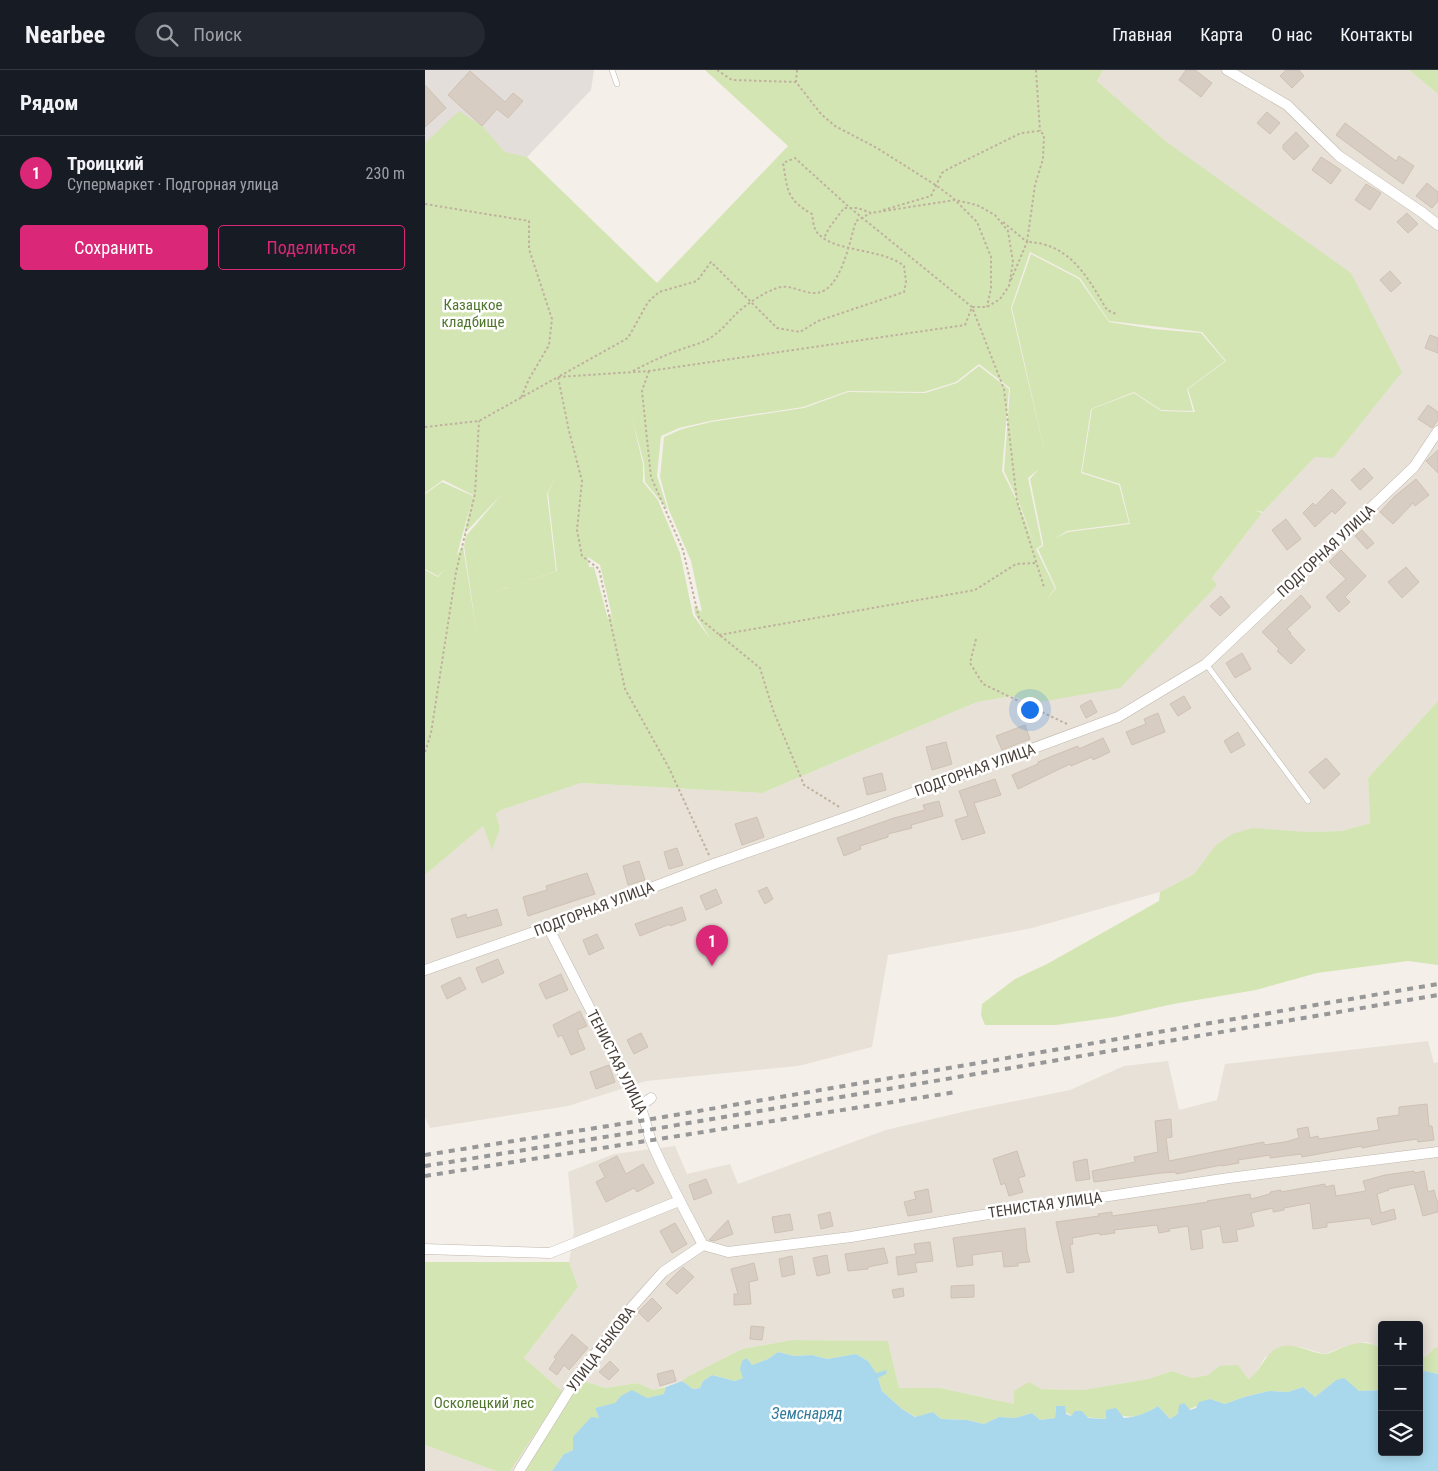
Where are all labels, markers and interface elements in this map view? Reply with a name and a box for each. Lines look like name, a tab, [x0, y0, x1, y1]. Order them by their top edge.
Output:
search box	[135, 12, 485, 57]
text: Nearbee	[25, 21, 105, 49]
icon: search	[153, 21, 181, 49]
text: Поиск	[193, 23, 242, 46]
text: Главная	[1112, 24, 1172, 45]
text: Карта	[1200, 24, 1243, 45]
text: О нас	[1271, 24, 1312, 45]
text: Контакты	[1340, 24, 1413, 45]
text: Рядом	[20, 91, 79, 115]
text: Троицкий	[67, 152, 144, 175]
text: 1	[32, 164, 40, 183]
text: 230 m	[366, 164, 405, 183]
text: Супермаркет · Подгорная улица	[67, 175, 279, 194]
button: Сохранить	[20, 225, 208, 270]
button: Поделиться	[218, 225, 405, 270]
park label: Казацкое кладбище	[442, 296, 504, 331]
street label: ПОДГОРНАЯ УЛИЦА	[1273, 501, 1379, 601]
your location	[1017, 697, 1043, 723]
street label: ПОДГОРНАЯ УЛИЦА	[912, 740, 1038, 800]
street label: ПОДГОРНАЯ УЛИЦА	[532, 878, 657, 940]
pin: 1	[696, 925, 728, 966]
street label: ТЕНИСТАЯ УЛИЦА	[583, 1007, 651, 1117]
street label: ТЕНИСТАЯ УЛИЦА	[987, 1188, 1103, 1222]
street label: УЛИЦА БЫКОВА	[563, 1303, 639, 1395]
map controls	[1378, 1321, 1423, 1456]
button: +	[1378, 1321, 1423, 1366]
button: −	[1378, 1366, 1423, 1411]
park label: Осколецкий лес	[434, 1394, 534, 1412]
water label: Земснаряд	[771, 1404, 843, 1423]
button: layers	[1378, 1411, 1423, 1456]

